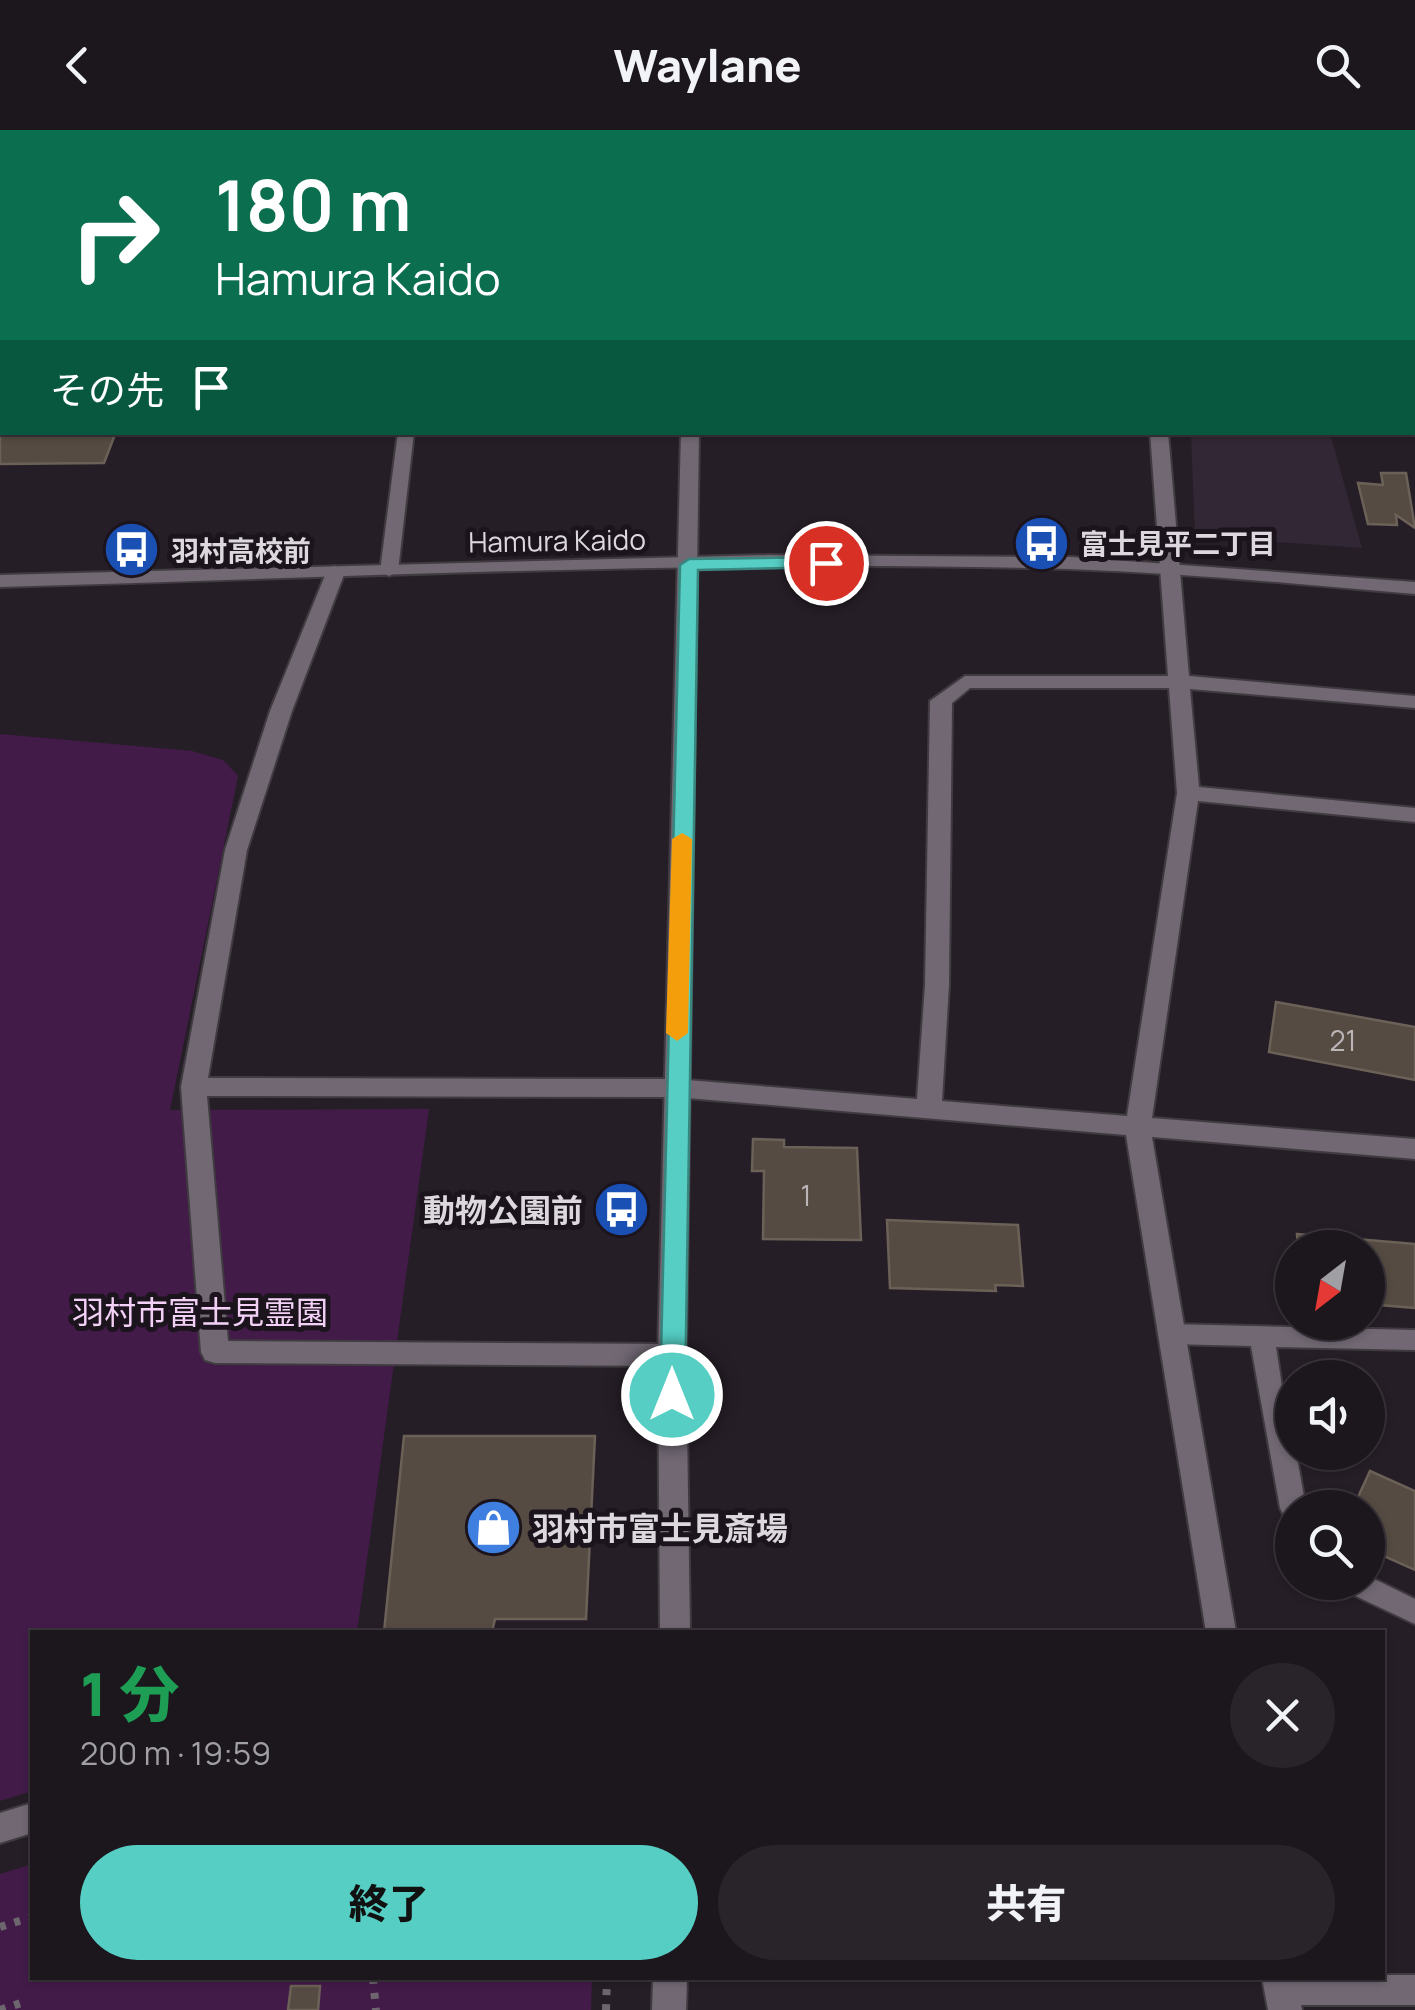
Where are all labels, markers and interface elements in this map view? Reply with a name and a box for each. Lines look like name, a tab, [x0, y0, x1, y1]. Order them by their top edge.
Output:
text: Waylane	[613, 34, 802, 96]
icon: back	[50, 38, 105, 93]
icon: search	[1310, 38, 1365, 93]
text: 180 m	[215, 156, 412, 252]
icon: right	[50, 170, 180, 300]
text: Hamura Kaido	[215, 247, 501, 309]
icon: arrive	[184, 360, 239, 415]
text: その先	[50, 363, 164, 415]
bus stop icon: 富士見平二丁目	[1011, 513, 1071, 573]
street label: Hamura Kaido	[468, 519, 646, 561]
bus stop icon: 羽村高校前	[102, 520, 162, 580]
pin	[784, 521, 869, 606]
place label: 富士見平二丁目	[1080, 524, 1276, 562]
place label: 羽村高校前	[171, 531, 311, 569]
icon: arrive	[799, 536, 854, 591]
house number: 21	[1330, 1021, 1356, 1059]
house number: 1	[801, 1176, 811, 1214]
bus stop icon: 動物公園前	[592, 1180, 652, 1240]
place label: 動物公園前	[423, 1188, 583, 1232]
north arrow	[1275, 1230, 1385, 1340]
map controls	[1275, 1230, 1385, 1600]
park label: 羽村市富士見霊園	[72, 1290, 328, 1334]
position arrow	[620, 1343, 724, 1447]
button: sound	[1275, 1360, 1385, 1470]
button: search	[1275, 1490, 1385, 1600]
shop icon: 羽村市富士見斎場	[463, 1498, 523, 1558]
place label: 羽村市富士見斎場	[532, 1506, 788, 1550]
text: 1 分	[80, 1652, 179, 1734]
button: close	[1230, 1663, 1335, 1768]
text: 200 m · 19:59	[80, 1731, 271, 1775]
button: 終了	[80, 1845, 698, 1960]
button: 共有	[718, 1845, 1335, 1960]

